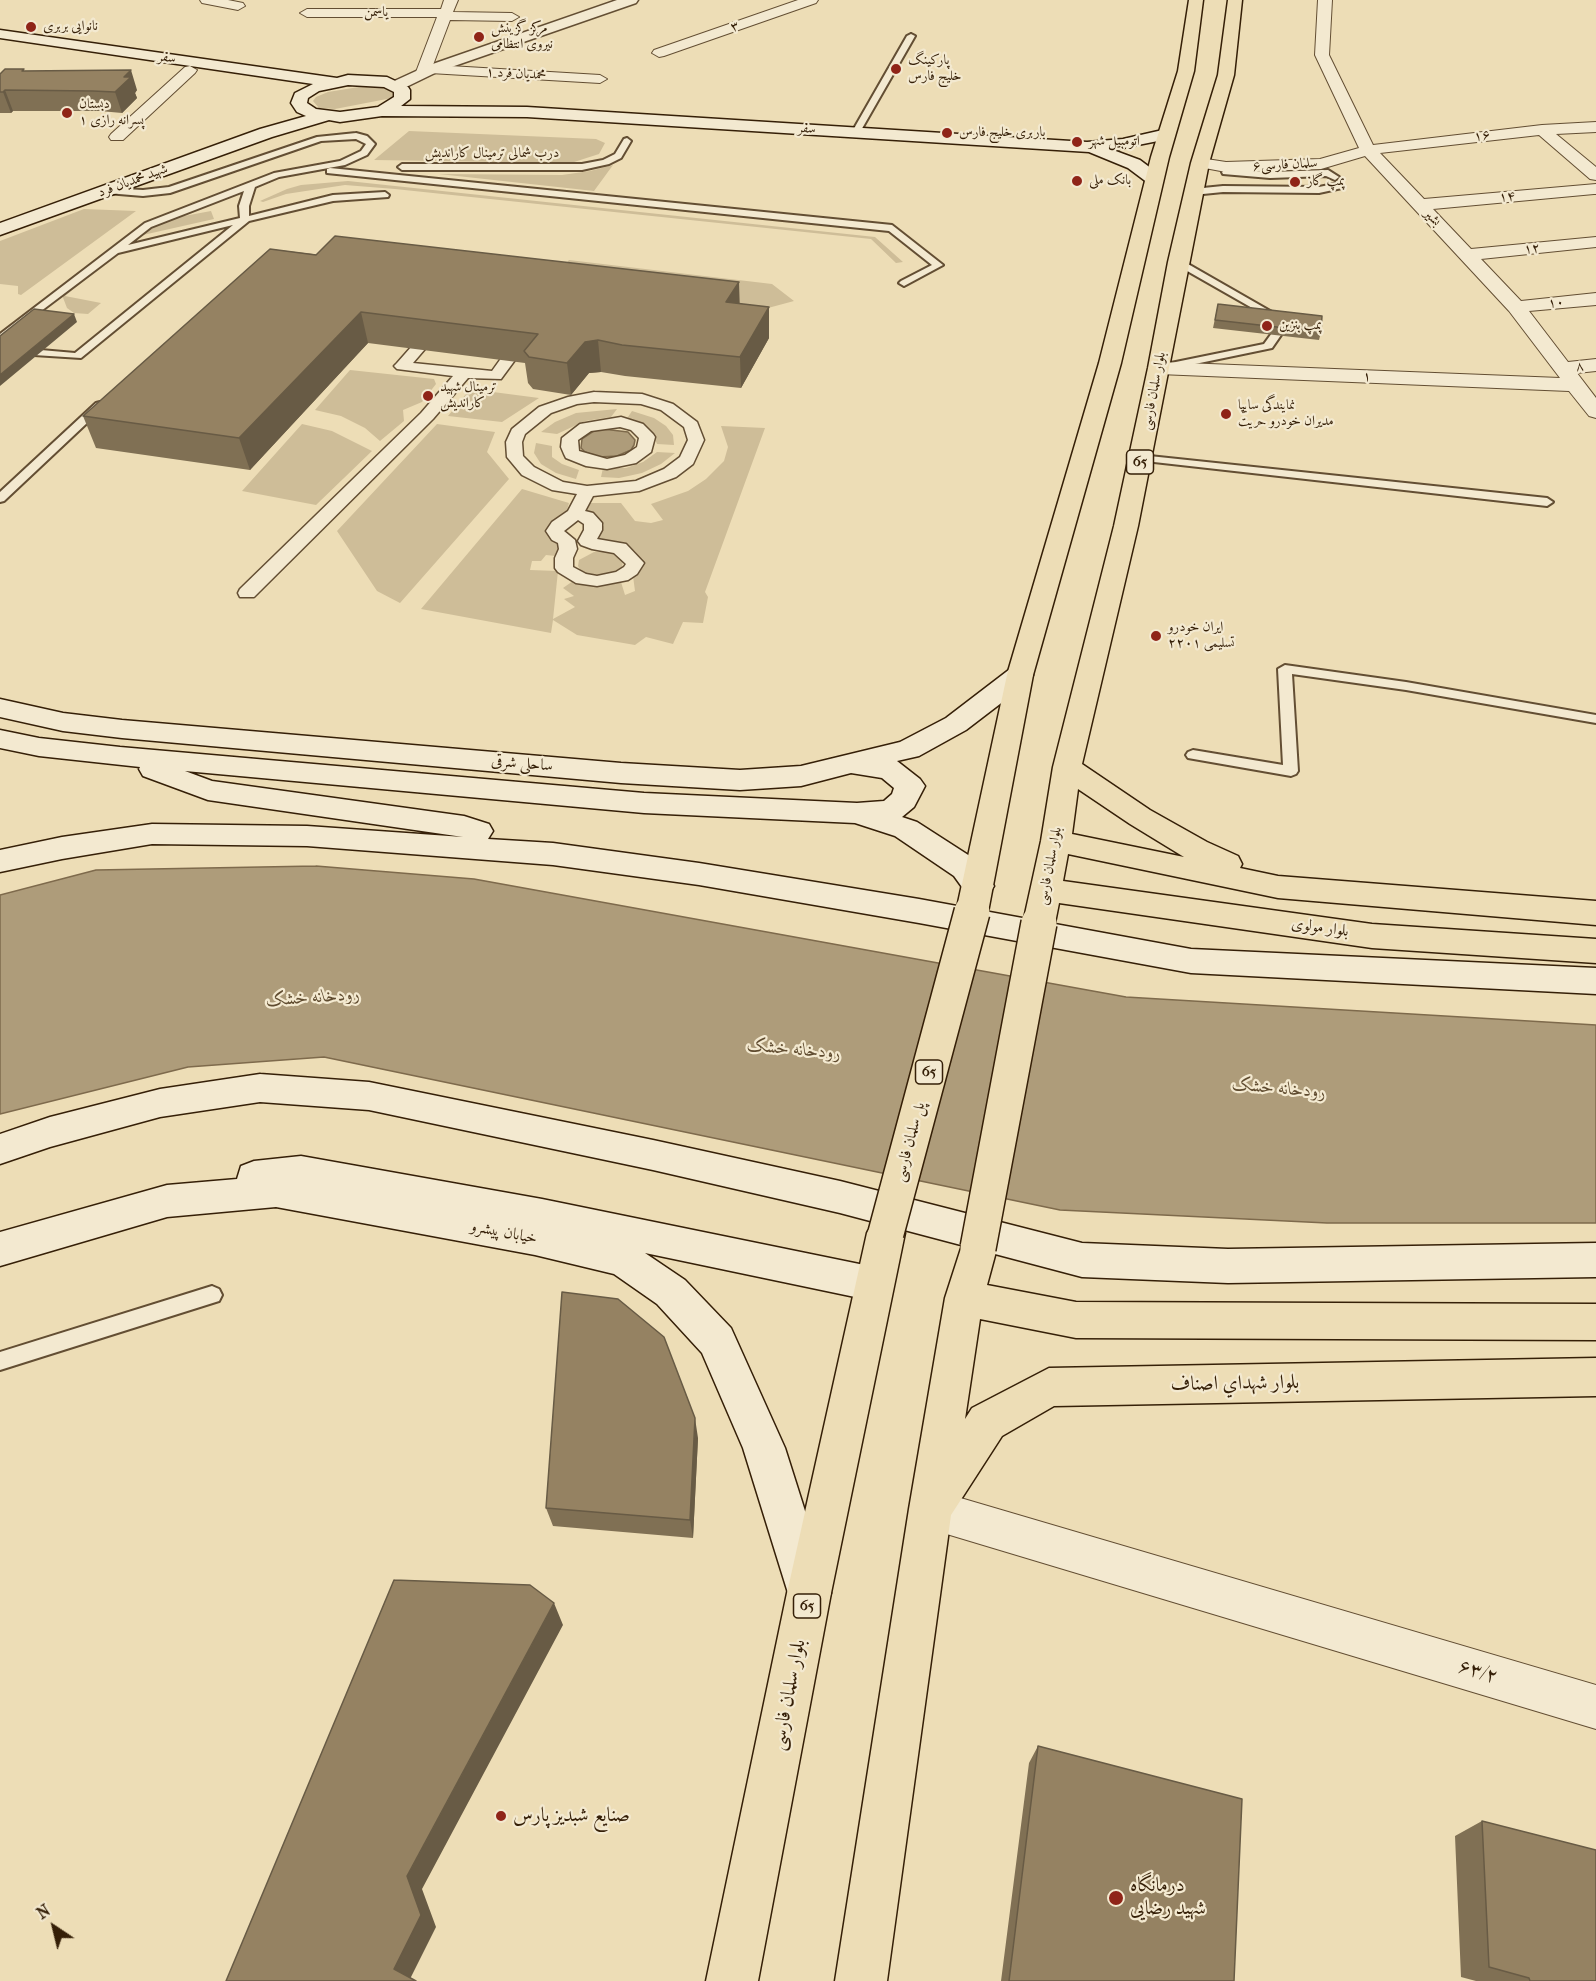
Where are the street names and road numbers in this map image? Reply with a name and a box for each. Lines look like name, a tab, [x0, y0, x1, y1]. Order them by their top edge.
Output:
street label: یاسمن	[364, 5, 388, 21]
street label: ۳	[728, 18, 742, 36]
street label: سفر	[157, 48, 177, 68]
street label: ۱ محمدیان فرد	[486, 64, 546, 84]
street label: سفر	[797, 120, 817, 138]
street label: ۱۶	[1473, 127, 1491, 145]
street label: درب شمالی ترمینال کاراندیش	[425, 146, 559, 162]
street label: سلمان فارسی۶	[1252, 155, 1318, 175]
street label: شهید محمدیان فرد	[96, 161, 170, 201]
street label: ۱۴	[1498, 188, 1516, 206]
street label: بشیر	[1420, 206, 1444, 230]
street label: ۱۲	[1523, 240, 1541, 258]
street label: ۱۰	[1547, 294, 1565, 312]
street label: بلوار سلمان فارسی	[1138, 351, 1170, 431]
street label: ۸	[1575, 358, 1585, 376]
street label: ۱	[1363, 368, 1371, 386]
road number: 65	[1126, 450, 1154, 474]
street label: ساحلی شرقی	[490, 752, 554, 776]
street label: بلوار سلمان فارسی	[1034, 826, 1066, 906]
street label: بلوار مولوی	[1290, 914, 1350, 942]
road number: 65	[916, 1060, 942, 1084]
street label: پل سلمان فارسی	[890, 1100, 930, 1184]
street label: خیابان پیشرو	[469, 1217, 539, 1249]
street label: بلوار شهداي اصناف	[1170, 1371, 1300, 1397]
road number: 65	[794, 1594, 820, 1618]
street label: بلوار سلمان فارسی	[766, 1637, 812, 1753]
street label: ۶۳/۲	[1455, 1655, 1501, 1689]

